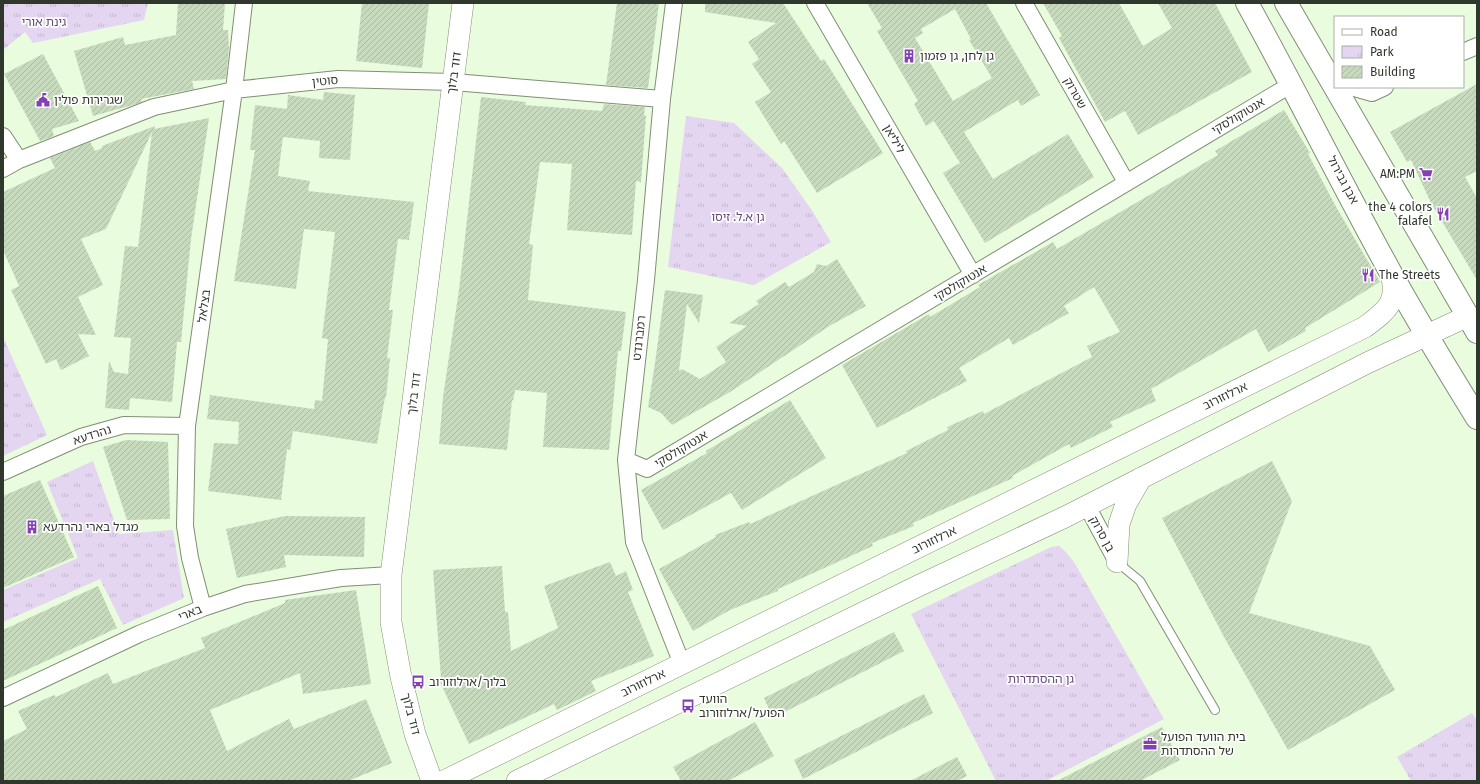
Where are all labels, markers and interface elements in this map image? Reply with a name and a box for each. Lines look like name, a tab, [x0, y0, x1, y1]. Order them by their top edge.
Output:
park label: גינת אורי	[22, 15, 67, 29]
legend	[1334, 16, 1464, 88]
text: Road	[1370, 25, 1398, 39]
text: Park	[1370, 45, 1394, 59]
building icon: גן לחן, גן פזמון	[901, 48, 917, 64]
place label: גן לחן, גן פזמון	[920, 49, 995, 63]
street label: דוד בלוך	[444, 50, 464, 95]
text: Building	[1370, 65, 1416, 79]
street label: סוטין	[311, 73, 339, 89]
street label: שטרוק	[1061, 75, 1089, 111]
public building icon: שגרירות פולין	[35, 92, 51, 108]
place label: שגרירות פולין	[54, 93, 123, 107]
street label: אנטוקולסקי	[1209, 95, 1267, 137]
street label: ליליאן	[880, 122, 908, 156]
street label: אבן גבירול	[1325, 154, 1362, 207]
supermarket icon: AM:PM	[1418, 166, 1434, 182]
place label: AM:PM	[1380, 167, 1415, 181]
place label: the 4 colors falafel	[1368, 200, 1432, 228]
restaurant icon: the 4 colors falafel	[1435, 206, 1451, 222]
park label: גן א.ל. זיסו	[711, 210, 765, 224]
street label: אנטוקולסקי	[931, 262, 989, 304]
restaurant icon: The Streets	[1360, 267, 1376, 283]
place label: The Streets	[1379, 268, 1441, 282]
street label: בצלאל	[195, 288, 213, 324]
street label: רמברנדט	[630, 315, 648, 361]
street label: דוד בלוך	[404, 371, 424, 416]
street label: ארלוזורוב	[1200, 379, 1250, 413]
street label: נהרדעא	[71, 422, 113, 448]
street label: אנטוקולסקי	[652, 428, 710, 470]
street label: בן סרוק	[1086, 514, 1118, 555]
building icon: מגדל בארי נהרדעא	[24, 519, 40, 535]
place label: מגדל בארי נהרדעא	[43, 520, 138, 534]
street label: ארלוזורוב	[909, 523, 959, 557]
street label: בארי	[176, 602, 204, 624]
street label: ארלוזורוב	[618, 666, 668, 700]
park label: גן ההסתדרות	[1008, 672, 1075, 686]
bus stop icon: בלוך/ארלוזורוב	[410, 674, 426, 690]
place label: בלוך/ארלוזורוב	[429, 675, 507, 689]
street label: דוד בלוך	[399, 691, 423, 737]
place label: הוועד הפועל/ארלוזורוב	[699, 692, 785, 720]
bus stop icon: הוועד הפועל/ארלוזורוב	[680, 698, 696, 714]
place label: בית הוועד הפועל של ההסתדרות	[1161, 730, 1246, 758]
office icon: בית הוועד הפועל של ההסתדרות	[1142, 736, 1158, 752]

